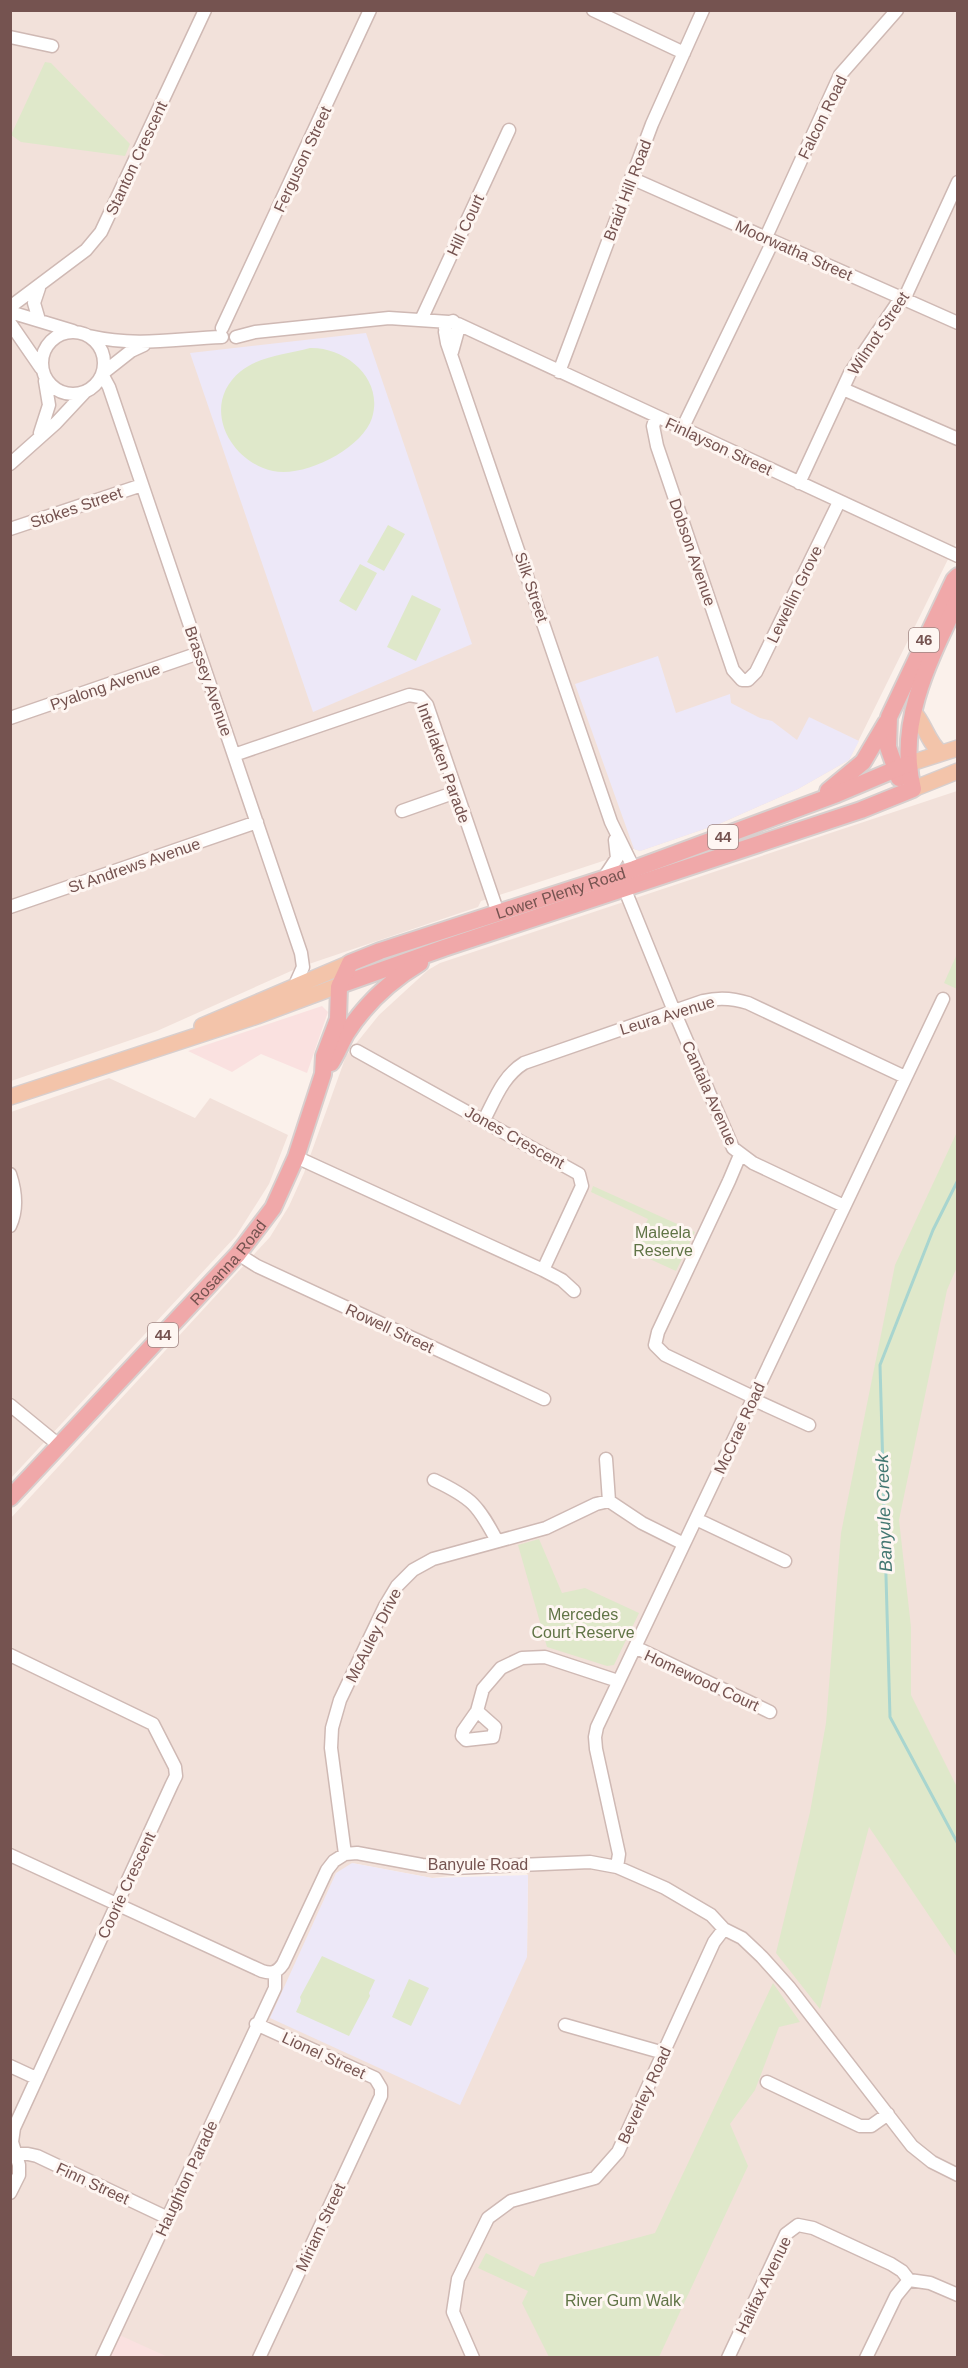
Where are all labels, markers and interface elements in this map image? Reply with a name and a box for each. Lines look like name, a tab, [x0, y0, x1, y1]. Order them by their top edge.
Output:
street label: Falcon Road	[795, 73, 850, 162]
street label: Stanton Crescent	[103, 98, 171, 218]
street label: Ferguson Street	[271, 103, 335, 215]
street label: Braid Hill Road	[600, 137, 655, 243]
street label: Hill Court	[444, 191, 487, 259]
street label: Moorwatha Street	[733, 217, 855, 284]
street label: Wilmot Street	[845, 288, 913, 378]
street label: Finlayson Street	[663, 414, 775, 479]
street label: Stokes Street	[28, 484, 125, 531]
street label: Dobson Avenue	[666, 496, 719, 608]
street label: Lewellin Grove	[764, 543, 825, 646]
street label: Silk Street	[512, 550, 552, 625]
street label: Brassey Avenue	[182, 624, 235, 739]
road number: 46	[909, 628, 939, 652]
street label: Pyalong Avenue	[48, 660, 163, 713]
street label: Interlaken Parade	[414, 701, 473, 826]
road number: 44	[708, 825, 738, 849]
street label: St Andrews Avenue	[66, 835, 202, 896]
street label: Lower Plenty Road	[494, 864, 628, 922]
street label: Leura Avenue	[618, 993, 717, 1038]
street label: Cantala Avenue	[679, 1038, 740, 1148]
street label: Jones Crescent	[462, 1103, 568, 1172]
street label: Rosanna Road	[187, 1217, 270, 1309]
park label: Maleela Reserve	[633, 1224, 693, 1259]
street label: Rowell Street	[343, 1301, 437, 1356]
road number: 44	[148, 1323, 178, 1347]
street label: McCrae Road	[711, 1380, 768, 1477]
water label: Banyule Creek	[872, 1453, 896, 1572]
street label: McAuley Drive	[342, 1585, 404, 1685]
park label: Mercedes Court Reserve	[531, 1606, 635, 1641]
street label: Homewood Court	[642, 1646, 762, 1715]
street label: Coorie Crescent	[94, 1829, 159, 1941]
street label: Banyule Road	[428, 1856, 528, 1873]
street label: Lionel Street	[279, 2029, 369, 2082]
street label: Beverley Road	[615, 2044, 674, 2146]
street label: Haughton Parade	[152, 2118, 221, 2239]
street label: Finn Street	[54, 2159, 132, 2208]
street label: Miriam Street	[293, 2180, 348, 2274]
street label: Halifax Avenue	[732, 2234, 794, 2337]
park label: River Gum Walk	[565, 2292, 682, 2309]

